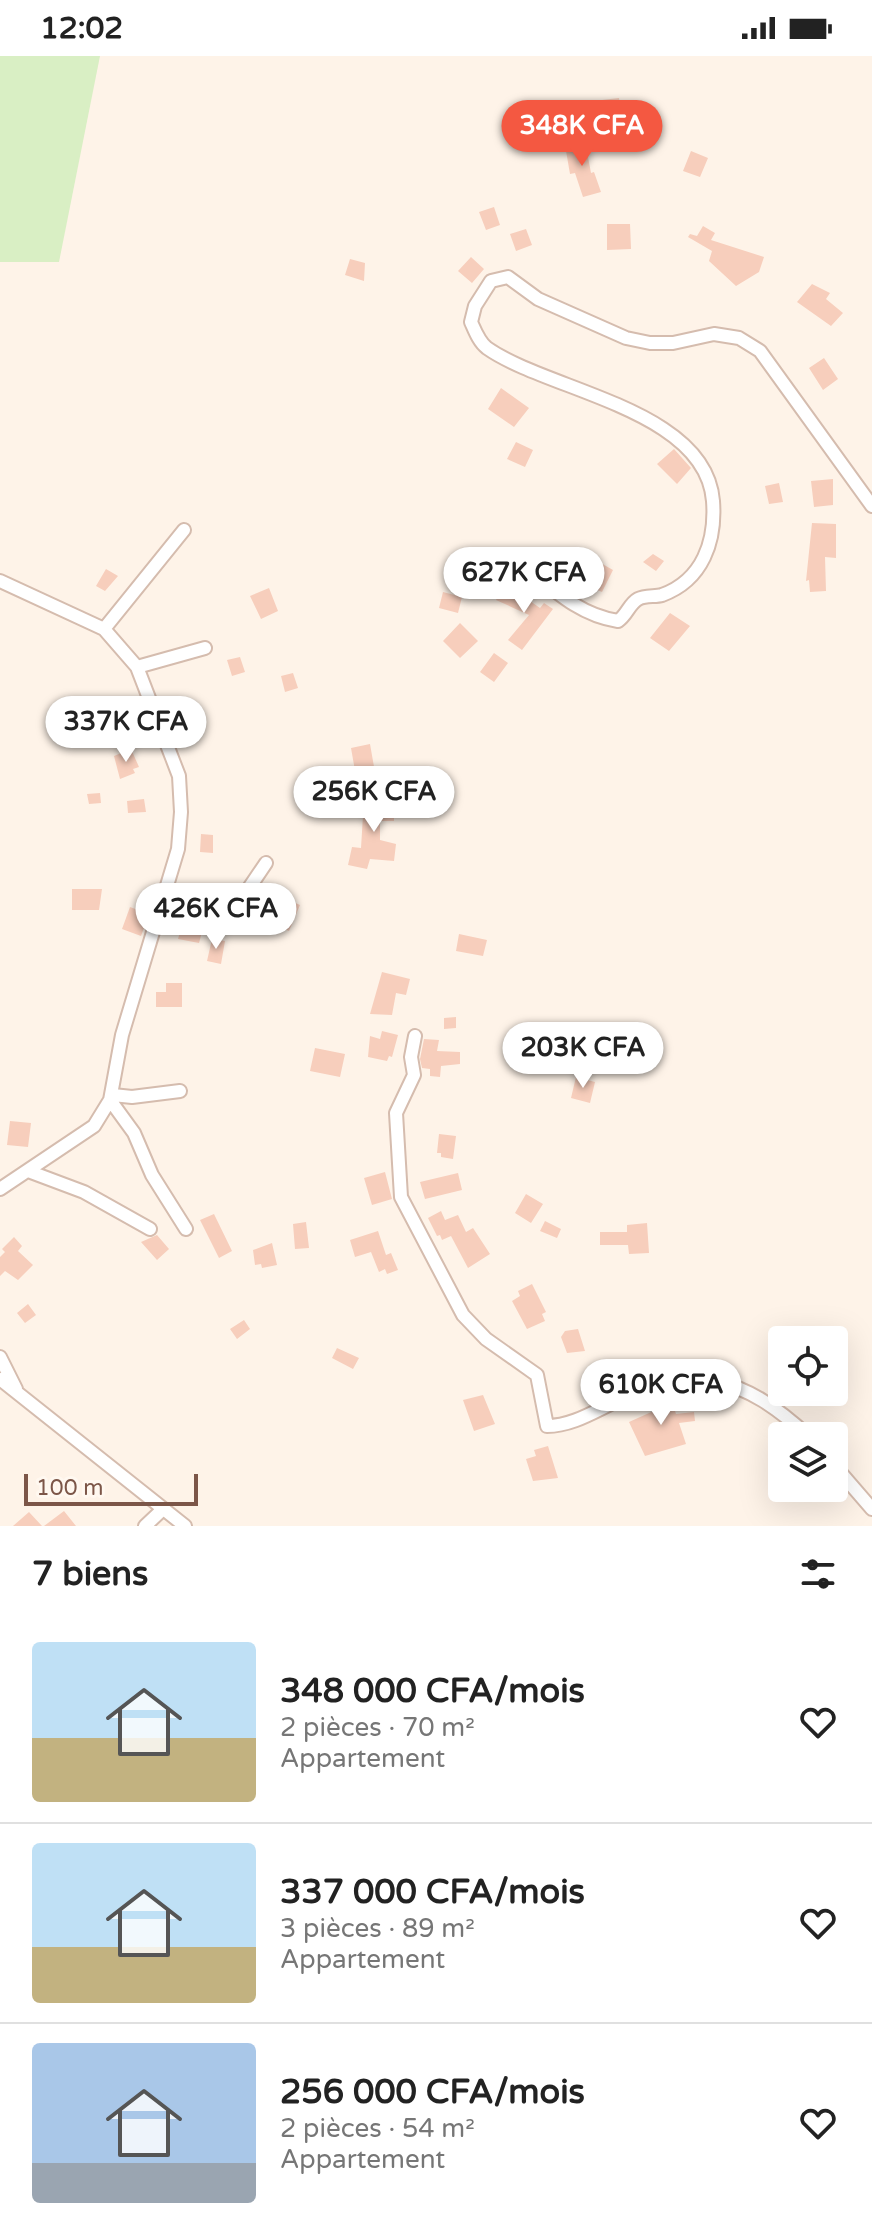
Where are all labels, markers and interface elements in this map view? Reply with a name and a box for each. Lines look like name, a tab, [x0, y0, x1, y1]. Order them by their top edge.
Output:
text: 12:02	[40, 10, 123, 47]
pin: 348K CFA	[499, 100, 665, 168]
text: 348K CFA	[519, 110, 645, 141]
pin: 627K CFA	[441, 547, 607, 615]
text: 627K CFA	[461, 557, 587, 588]
pin: 337K CFA	[43, 696, 209, 764]
text: 337K CFA	[63, 706, 189, 737]
pin: 256K CFA	[291, 766, 457, 834]
text: 256K CFA	[311, 776, 437, 807]
pin: 426K CFA	[133, 883, 299, 951]
text: 426K CFA	[153, 893, 279, 924]
pin: 203K CFA	[500, 1022, 666, 1090]
text: 203K CFA	[520, 1032, 646, 1063]
map controls	[768, 1326, 848, 1502]
button: locate	[768, 1326, 848, 1406]
pin: 610K CFA	[578, 1359, 744, 1427]
text: 610K CFA	[598, 1369, 724, 1400]
button: layers	[768, 1422, 848, 1502]
scale bar	[24, 1470, 198, 1506]
text: 100 m	[36, 1475, 103, 1501]
icon: filters	[796, 1552, 840, 1596]
text: 7 biens	[32, 1554, 148, 1595]
text: 348 000 CFA/mois	[280, 1671, 585, 1712]
icon: home	[96, 1674, 192, 1770]
icon: heart	[796, 1700, 840, 1744]
text: 2 pièces · 70 m²	[280, 1712, 475, 1743]
text: Appartement	[280, 1743, 445, 1774]
text: 337 000 CFA/mois	[280, 1872, 585, 1913]
icon: home	[96, 1875, 192, 1971]
icon: heart	[796, 1901, 840, 1945]
text: 3 pièces · 89 m²	[280, 1913, 475, 1944]
text: Appartement	[280, 1944, 445, 1975]
text: 256 000 CFA/mois	[280, 2072, 585, 2113]
icon: home	[96, 2075, 192, 2171]
icon: heart	[796, 2101, 840, 2145]
text: 2 pièces · 54 m²	[280, 2113, 475, 2144]
text: Appartement	[280, 2144, 445, 2175]

